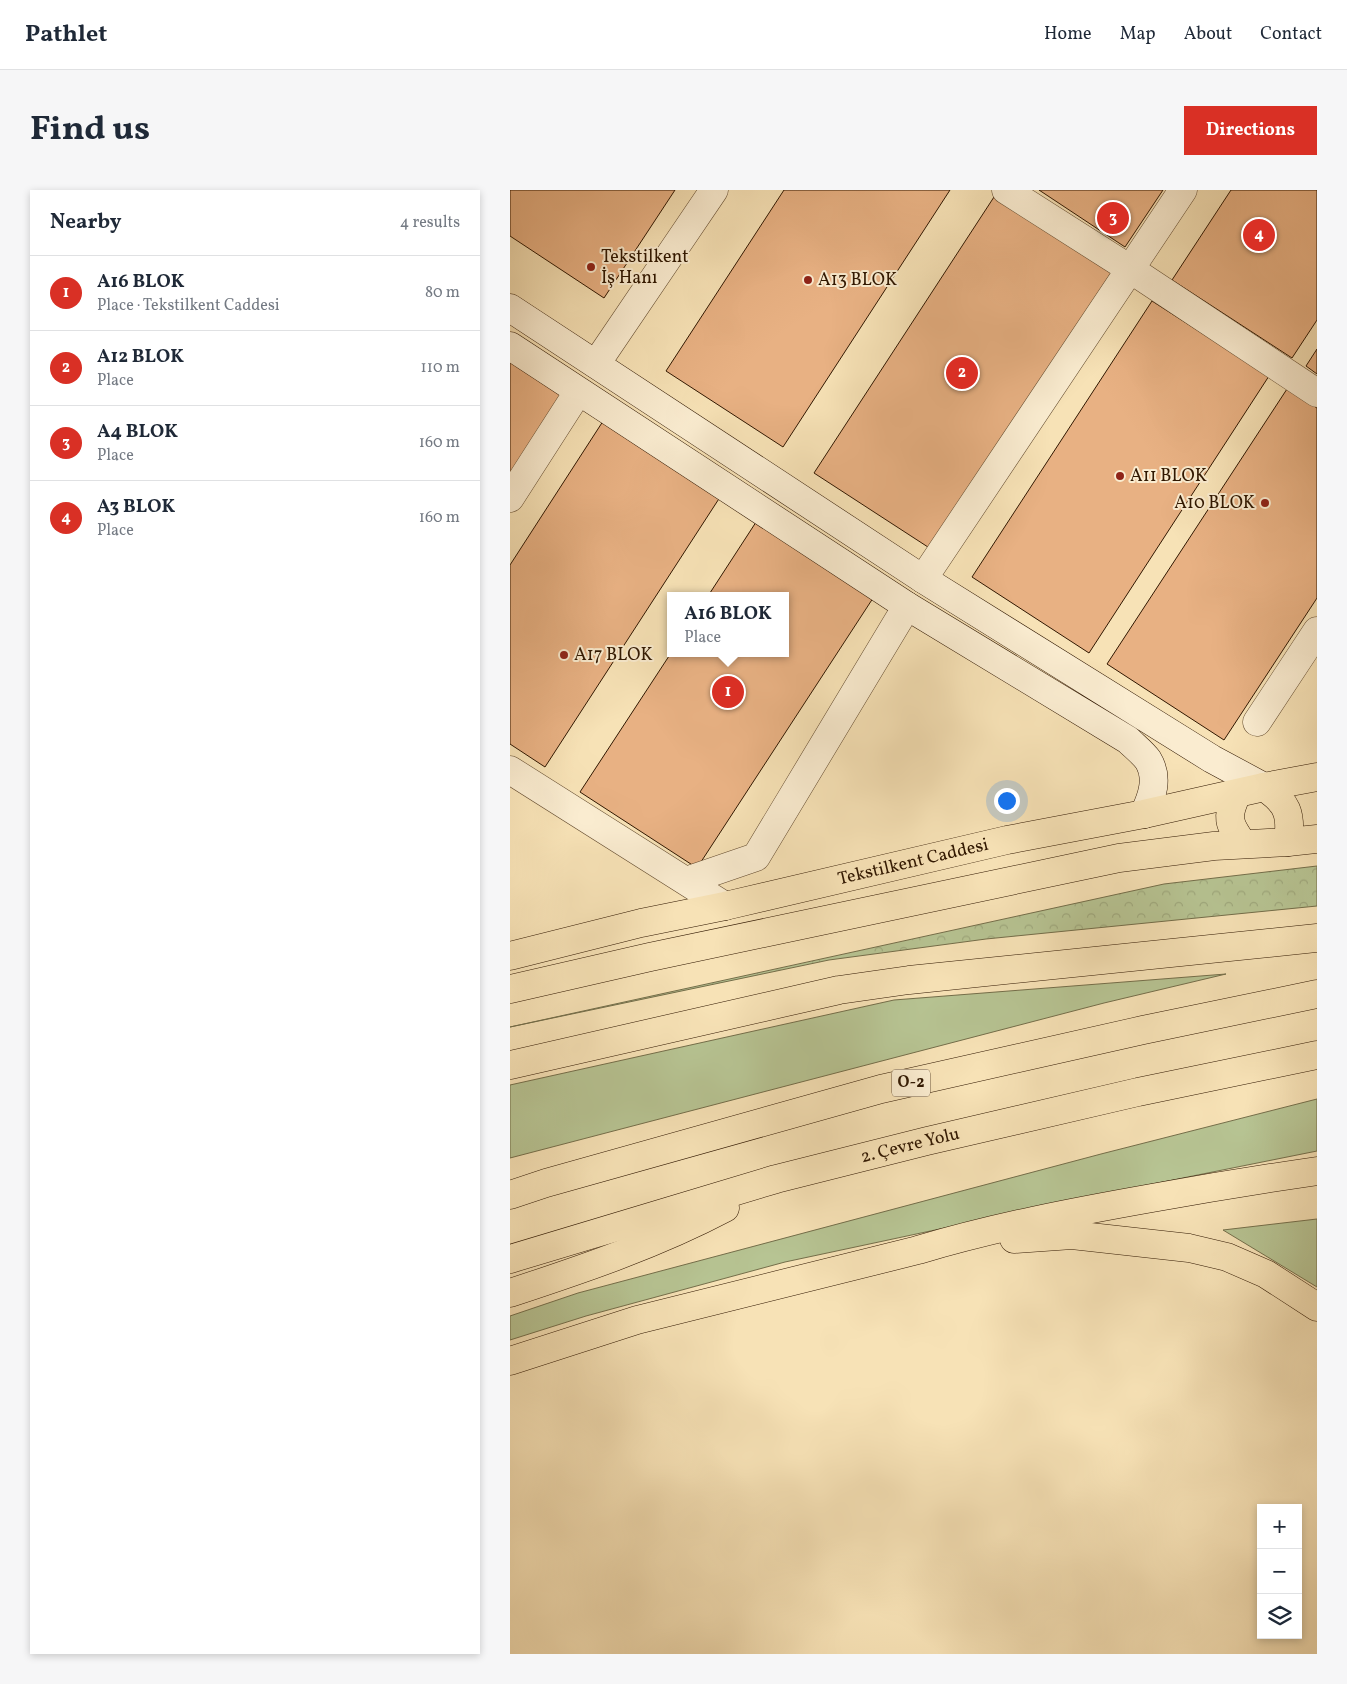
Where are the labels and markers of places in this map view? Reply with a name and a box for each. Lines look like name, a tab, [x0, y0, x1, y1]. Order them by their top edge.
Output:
pin: 3	[1097, 199, 1129, 237]
pin: 4	[1243, 216, 1275, 254]
place label: Tekstilkent İş Hanı	[601, 245, 689, 291]
marker: Tekstilkent İş Hanı	[585, 261, 597, 273]
place label: A13 BLOK	[818, 268, 897, 293]
marker: A13 BLOK	[802, 274, 814, 286]
pin: 2	[946, 354, 978, 392]
place label: A11 BLOK	[1130, 464, 1207, 489]
marker: A11 BLOK	[1114, 470, 1126, 482]
place label: A10 BLOK	[1174, 491, 1255, 516]
marker: A10 BLOK	[1259, 497, 1271, 509]
place label: A17 BLOK	[574, 643, 653, 668]
marker: A17 BLOK	[558, 649, 570, 661]
pin: 1	[712, 673, 744, 711]

